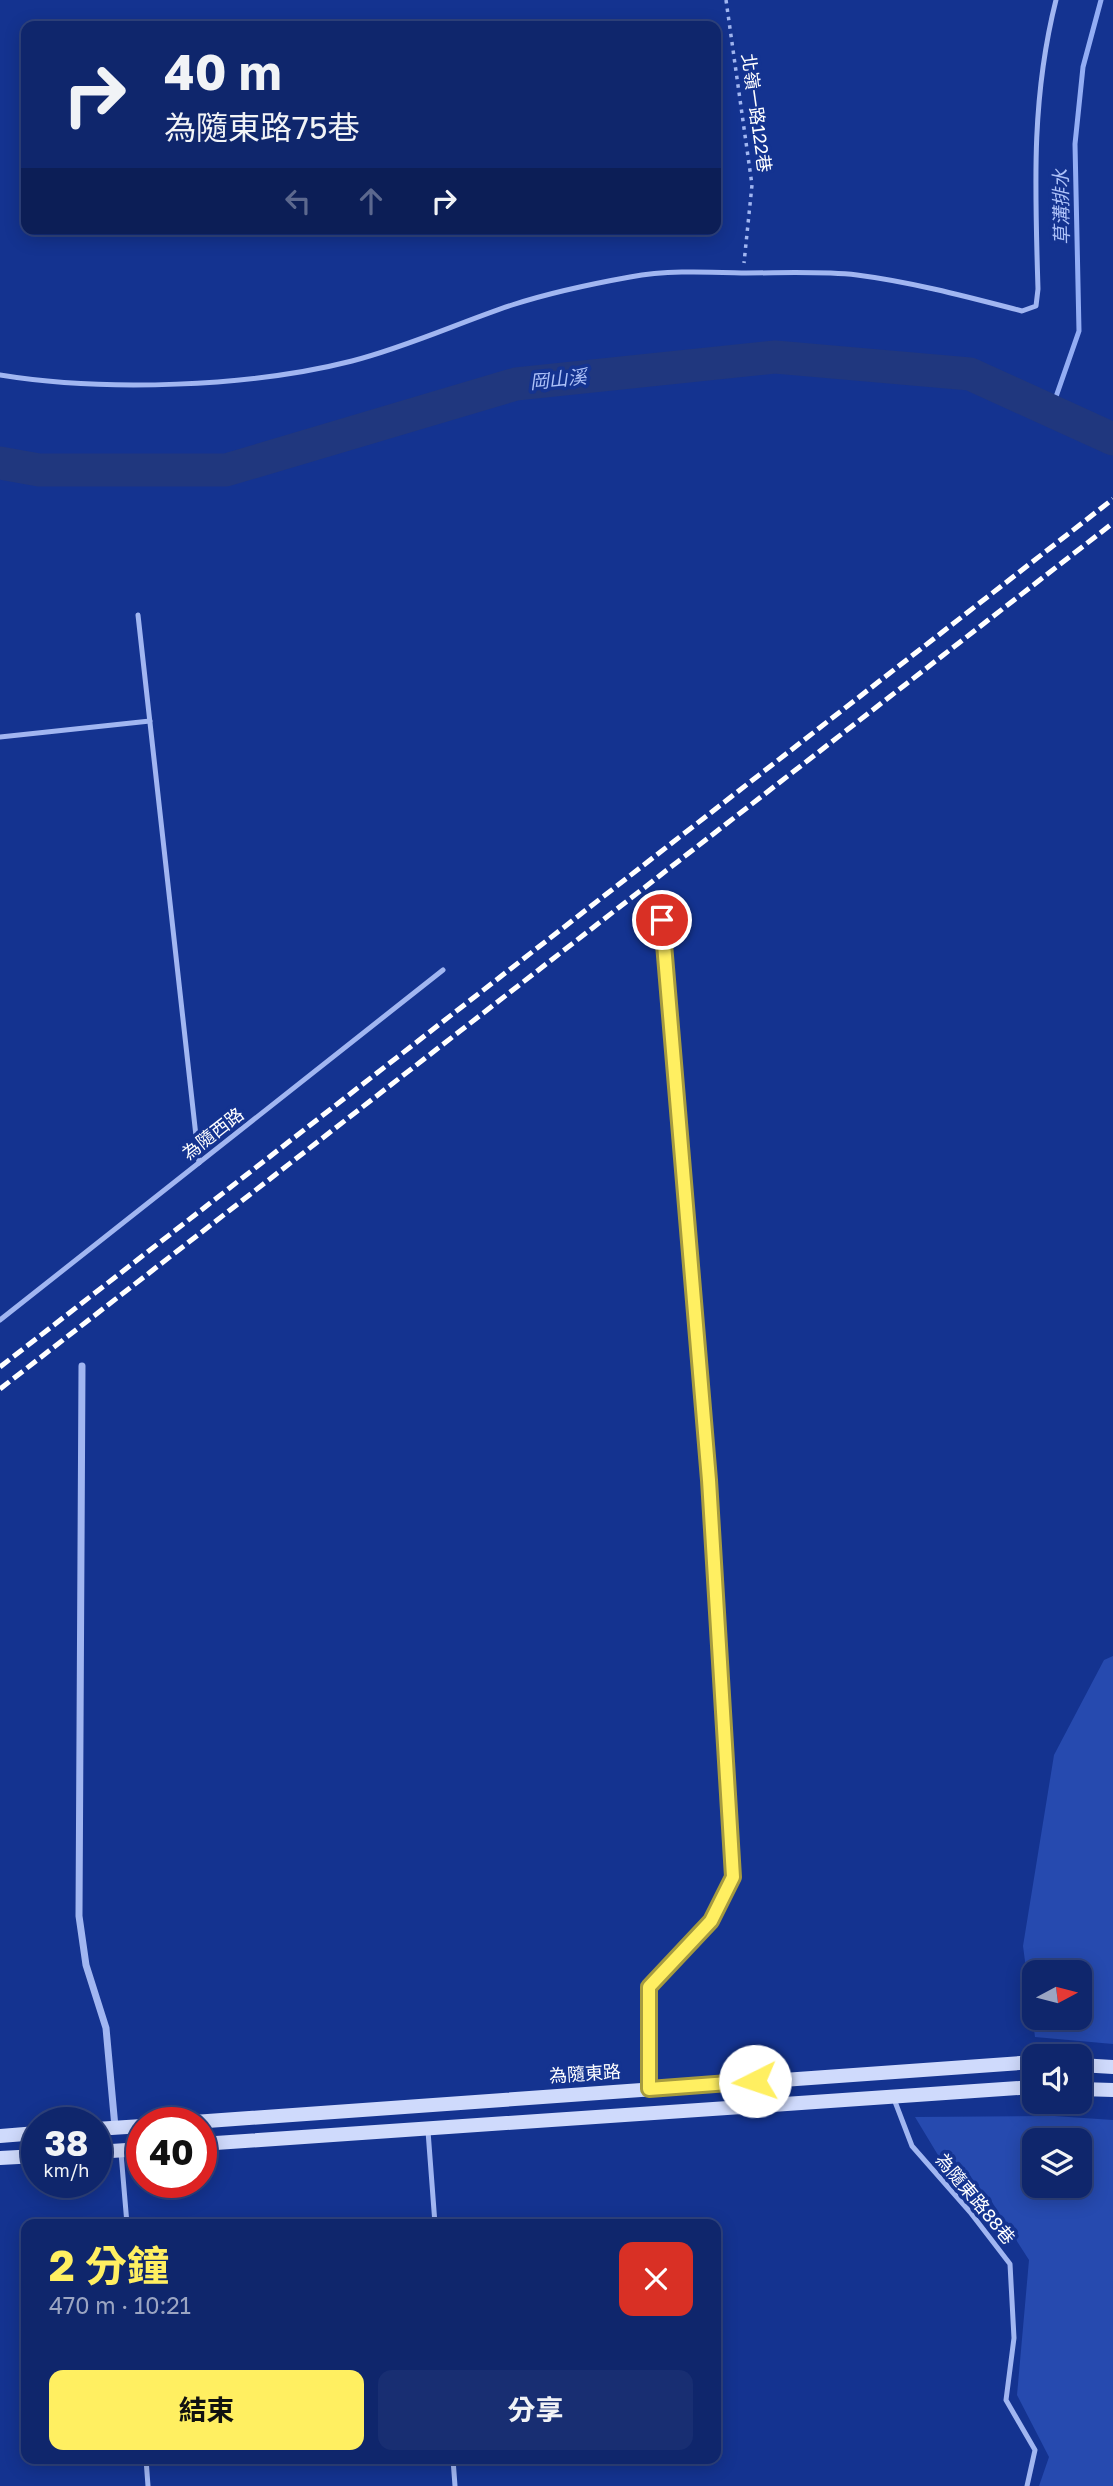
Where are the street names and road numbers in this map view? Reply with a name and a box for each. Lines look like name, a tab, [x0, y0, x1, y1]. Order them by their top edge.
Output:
street label: 北嶺一路122巷	[738, 52, 776, 174]
street label: 為隨西路	[177, 1102, 248, 1164]
street label: 為隨東路	[548, 2060, 622, 2086]
street label: 為隨東路88巷	[931, 2148, 1020, 2248]

